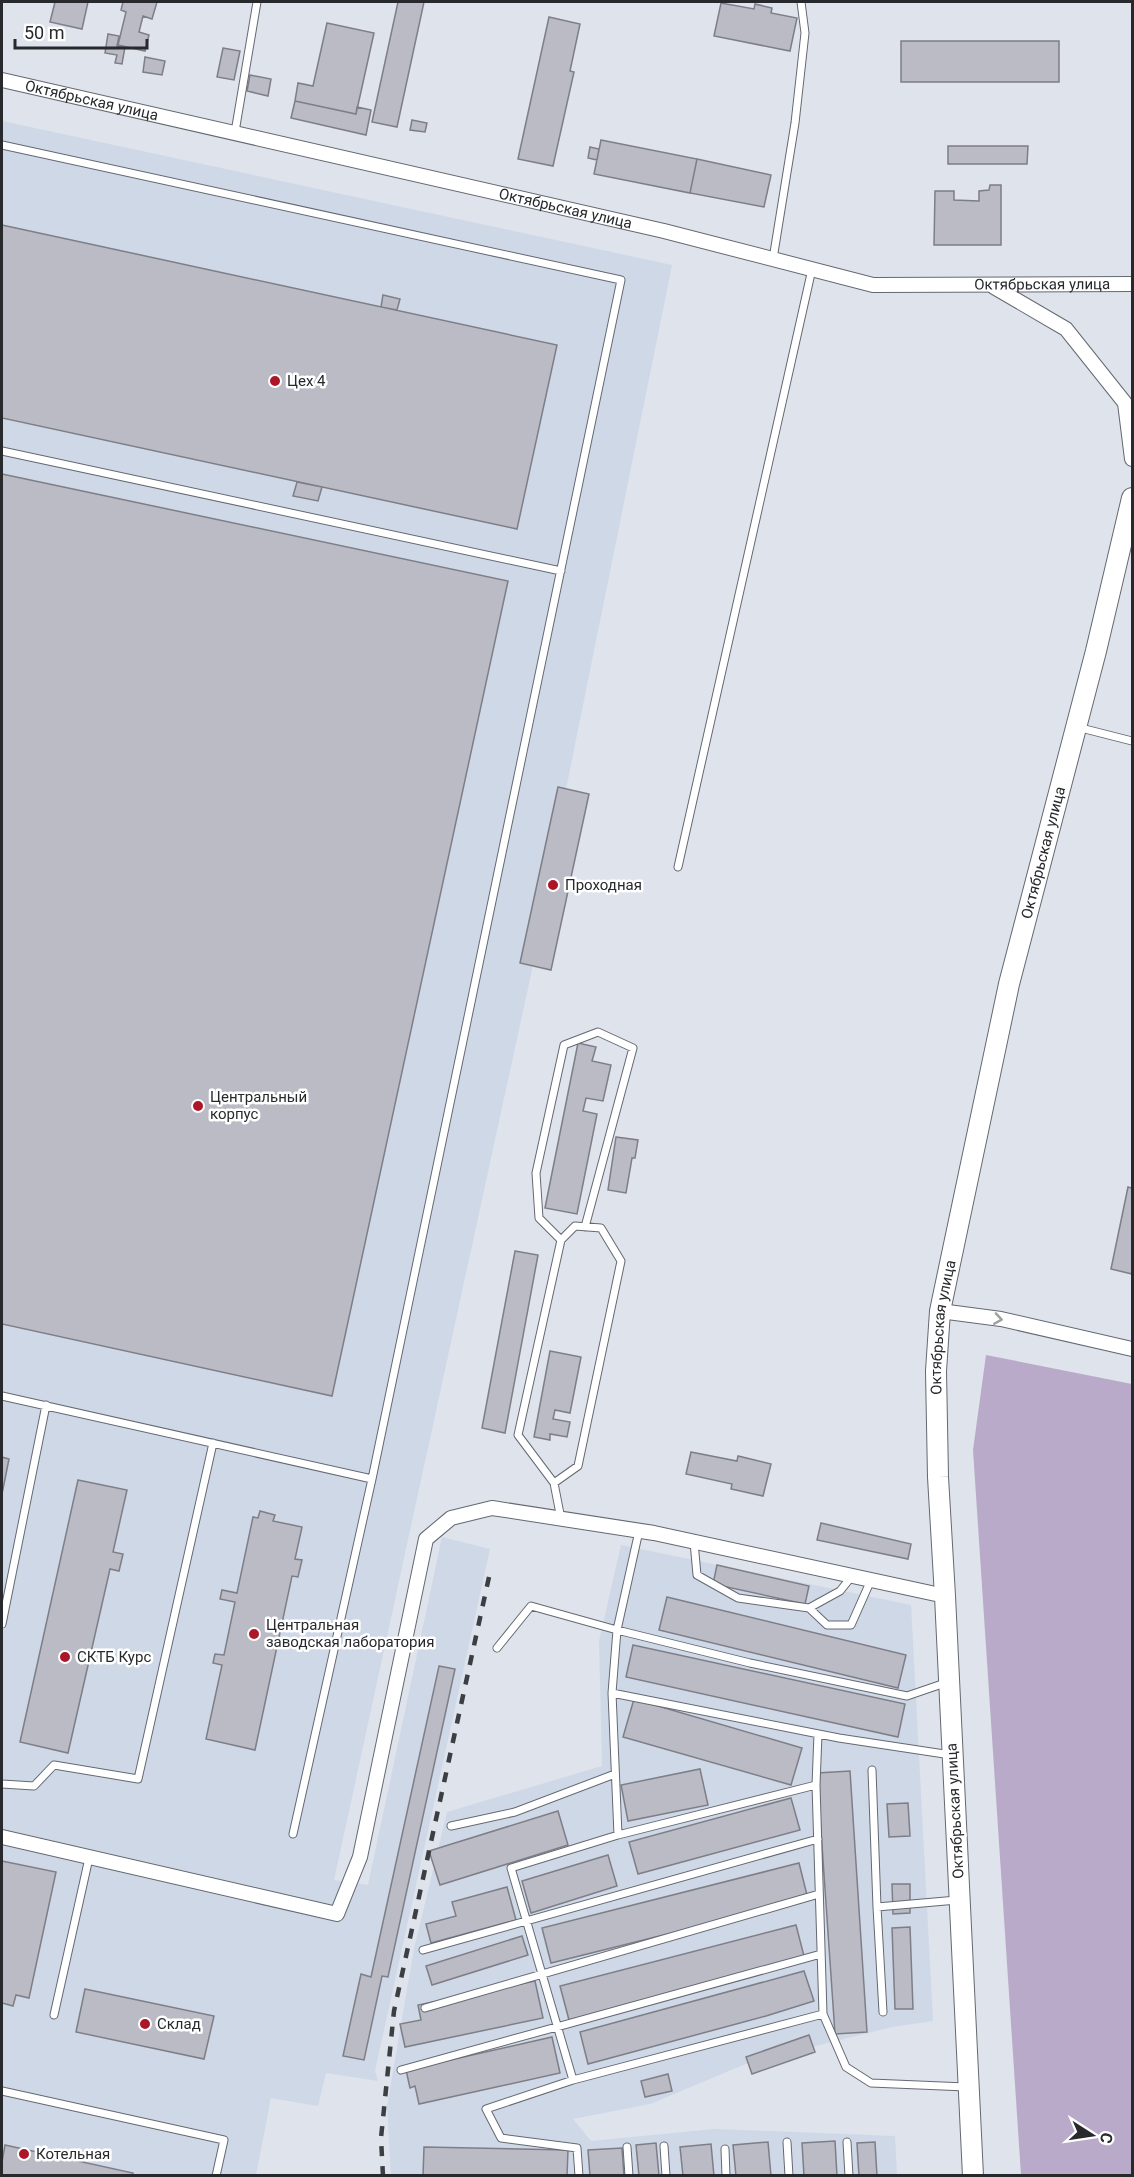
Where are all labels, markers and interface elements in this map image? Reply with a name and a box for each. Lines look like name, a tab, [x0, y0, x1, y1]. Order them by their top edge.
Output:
scale bar	[15, 12, 147, 50]
text: 50 m	[24, 22, 64, 43]
street label: Октябрьская улица	[23, 77, 160, 124]
street label: Октябрьская улица	[497, 185, 634, 232]
street label: Октябрьская улица	[974, 275, 1110, 294]
place label: Цех 4	[287, 372, 326, 390]
marker: Цех 4	[268, 374, 282, 388]
street label: Октябрьская улица	[1017, 785, 1069, 921]
place label: Проходная	[565, 876, 642, 894]
marker: Проходная	[546, 878, 560, 892]
place label: Центральный корпус	[210, 1088, 307, 1123]
marker: Центральный корпус	[191, 1099, 205, 1113]
street label: Октябрьская улица	[927, 1258, 960, 1395]
one-way arrow	[993, 1313, 1002, 1325]
place label: Центральная заводская лаборатория	[266, 1616, 434, 1651]
marker: Центральная заводская лаборатория	[247, 1627, 261, 1641]
place label: СКТБ Курс	[77, 1648, 151, 1666]
marker: СКТБ Курс	[58, 1650, 72, 1664]
street label: Октябрьская улица	[942, 1743, 968, 1879]
place label: Склад	[157, 2015, 201, 2033]
marker: Склад	[138, 2017, 152, 2031]
north arrow	[1062, 2105, 1122, 2165]
text: С	[1096, 2131, 1117, 2145]
place label: Котельная	[36, 2145, 110, 2163]
marker: Котельная	[17, 2147, 31, 2161]

